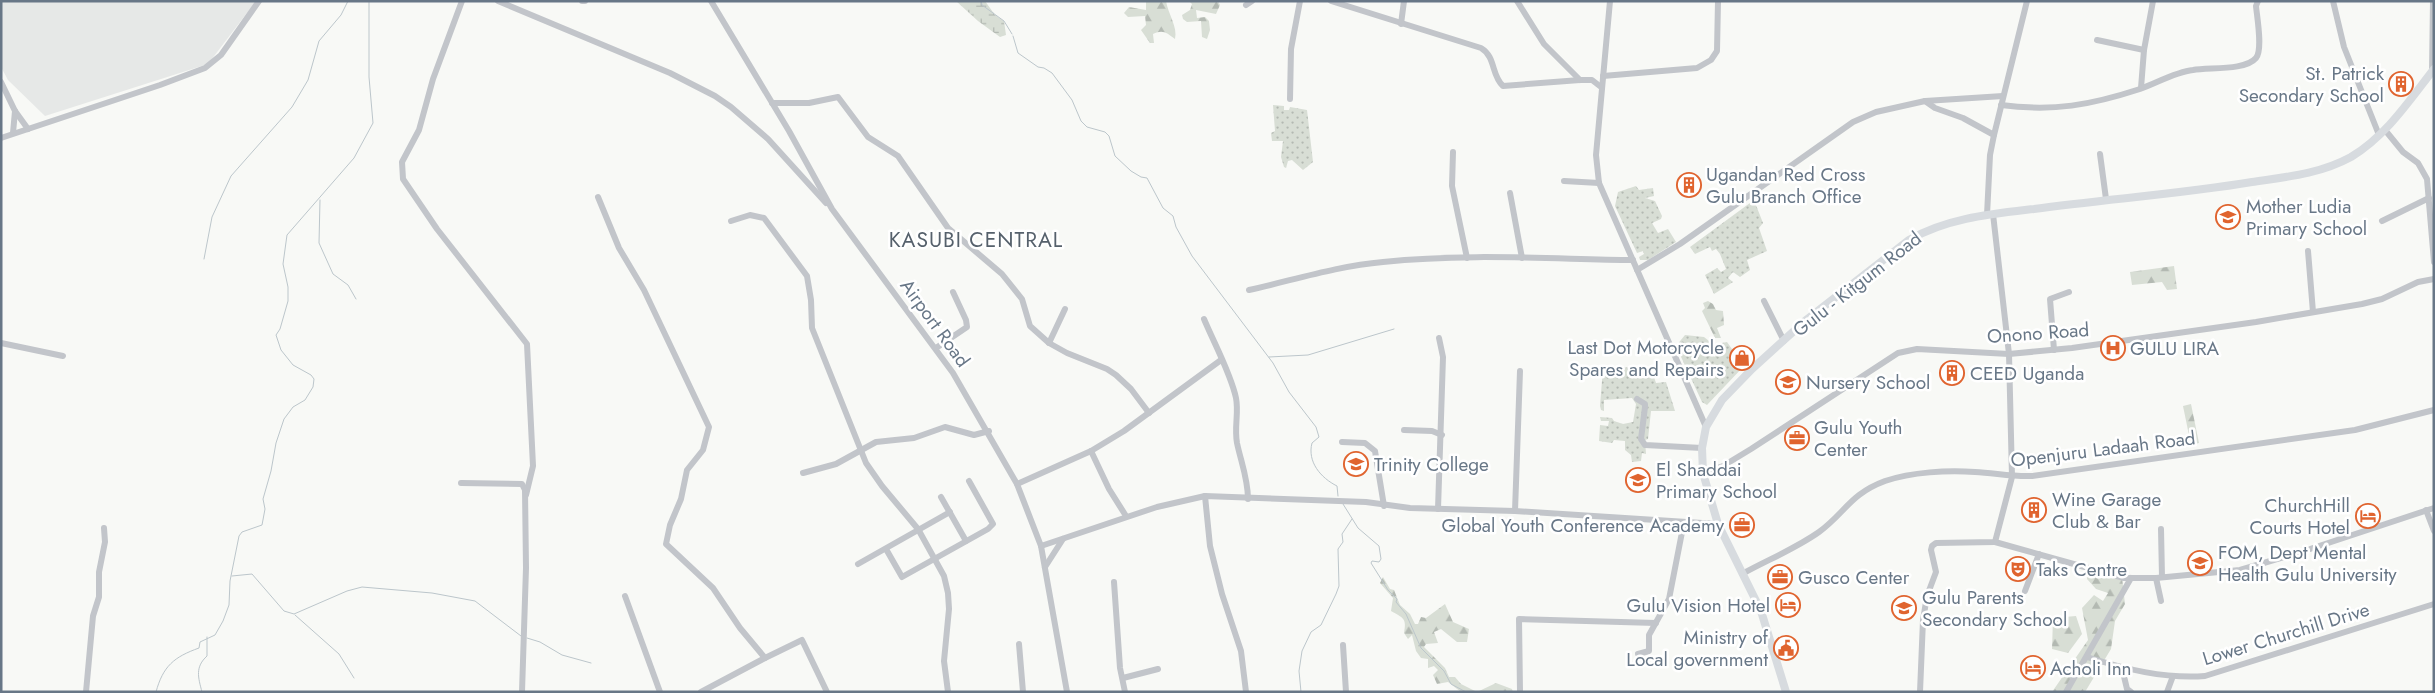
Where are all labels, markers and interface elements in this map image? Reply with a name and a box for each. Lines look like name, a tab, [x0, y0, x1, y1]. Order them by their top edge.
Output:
place label: St. Patrick Secondary School	[2239, 60, 2385, 109]
building icon: St. Patrick Secondary School	[2388, 71, 2414, 97]
place label: Ugandan Red Cross Gulu Branch Office	[1706, 161, 1866, 210]
building icon: Ugandan Red Cross Gulu Branch Office	[1676, 172, 1702, 198]
place label: Mother Ludia Primary School	[2246, 193, 2367, 242]
school or university icon: Mother Ludia Primary School	[2215, 204, 2241, 230]
district label: KASUBI CENTRAL	[889, 225, 1063, 255]
street label: Gulu - Kitgum Road	[1787, 225, 1927, 343]
street label: Airport Road	[894, 273, 976, 373]
street label: Onono Road	[1986, 316, 2090, 350]
place label: Last Dot Motorcycle Spares and Repairs	[1568, 334, 1724, 383]
hospital icon: GULU LIRA	[2100, 335, 2126, 361]
place label: GULU LIRA	[2130, 335, 2220, 362]
shop icon: Last Dot Motorcycle Spares and Repairs	[1729, 345, 1755, 371]
building icon: CEED Uganda	[1939, 360, 1965, 386]
place label: CEED Uganda	[1970, 360, 2084, 387]
school or university icon: Nursery School	[1775, 369, 1801, 395]
place label: Nursery School	[1806, 369, 1930, 396]
place label: Gulu Youth Center	[1814, 414, 1902, 463]
street label: Openjuru Ladaah Road	[2009, 424, 2197, 474]
office icon: Gulu Youth Center	[1784, 425, 1810, 451]
school or university icon: Trinity College	[1343, 451, 1369, 477]
place label: Trinity College	[1374, 451, 1489, 478]
place label: El Shaddai Primary School	[1656, 456, 1777, 505]
school or university icon: El Shaddai Primary School	[1625, 467, 1651, 493]
place label: Wine Garage Club & Bar	[2052, 486, 2162, 535]
place label: ChurchHill Courts Hotel	[2250, 492, 2350, 541]
building icon: Wine Garage Club & Bar	[2021, 497, 2047, 523]
hotel icon: ChurchHill Courts Hotel	[2355, 503, 2381, 529]
place label: Global Youth Conference Academy	[1442, 512, 1725, 539]
office icon: Global Youth Conference Academy	[1729, 512, 1755, 538]
place label: FOM, Dept Mental Health Gulu University	[2218, 539, 2397, 588]
school or university icon: FOM, Dept Mental Health Gulu University	[2187, 550, 2213, 576]
theatre icon: Taks Centre	[2005, 556, 2031, 582]
place label: Taks Centre	[2036, 556, 2127, 583]
office icon: Gusco Center	[1767, 564, 1793, 590]
place label: Gusco Center	[1798, 564, 1910, 591]
place label: Gulu Parents Secondary School	[1922, 584, 2067, 633]
place label: Gulu Vision Hotel	[1626, 592, 1770, 619]
hotel icon: Gulu Vision Hotel	[1775, 592, 1801, 618]
school or university icon: Gulu Parents Secondary School	[1891, 595, 1917, 621]
street label: Lower Churchill Drive	[2199, 596, 2373, 672]
place label: Ministry of Local government	[1626, 624, 1769, 673]
public building icon: Ministry of Local government	[1773, 635, 1799, 661]
hotel icon: Acholi Inn	[2020, 655, 2046, 681]
place label: Acholi Inn	[2050, 655, 2132, 682]

